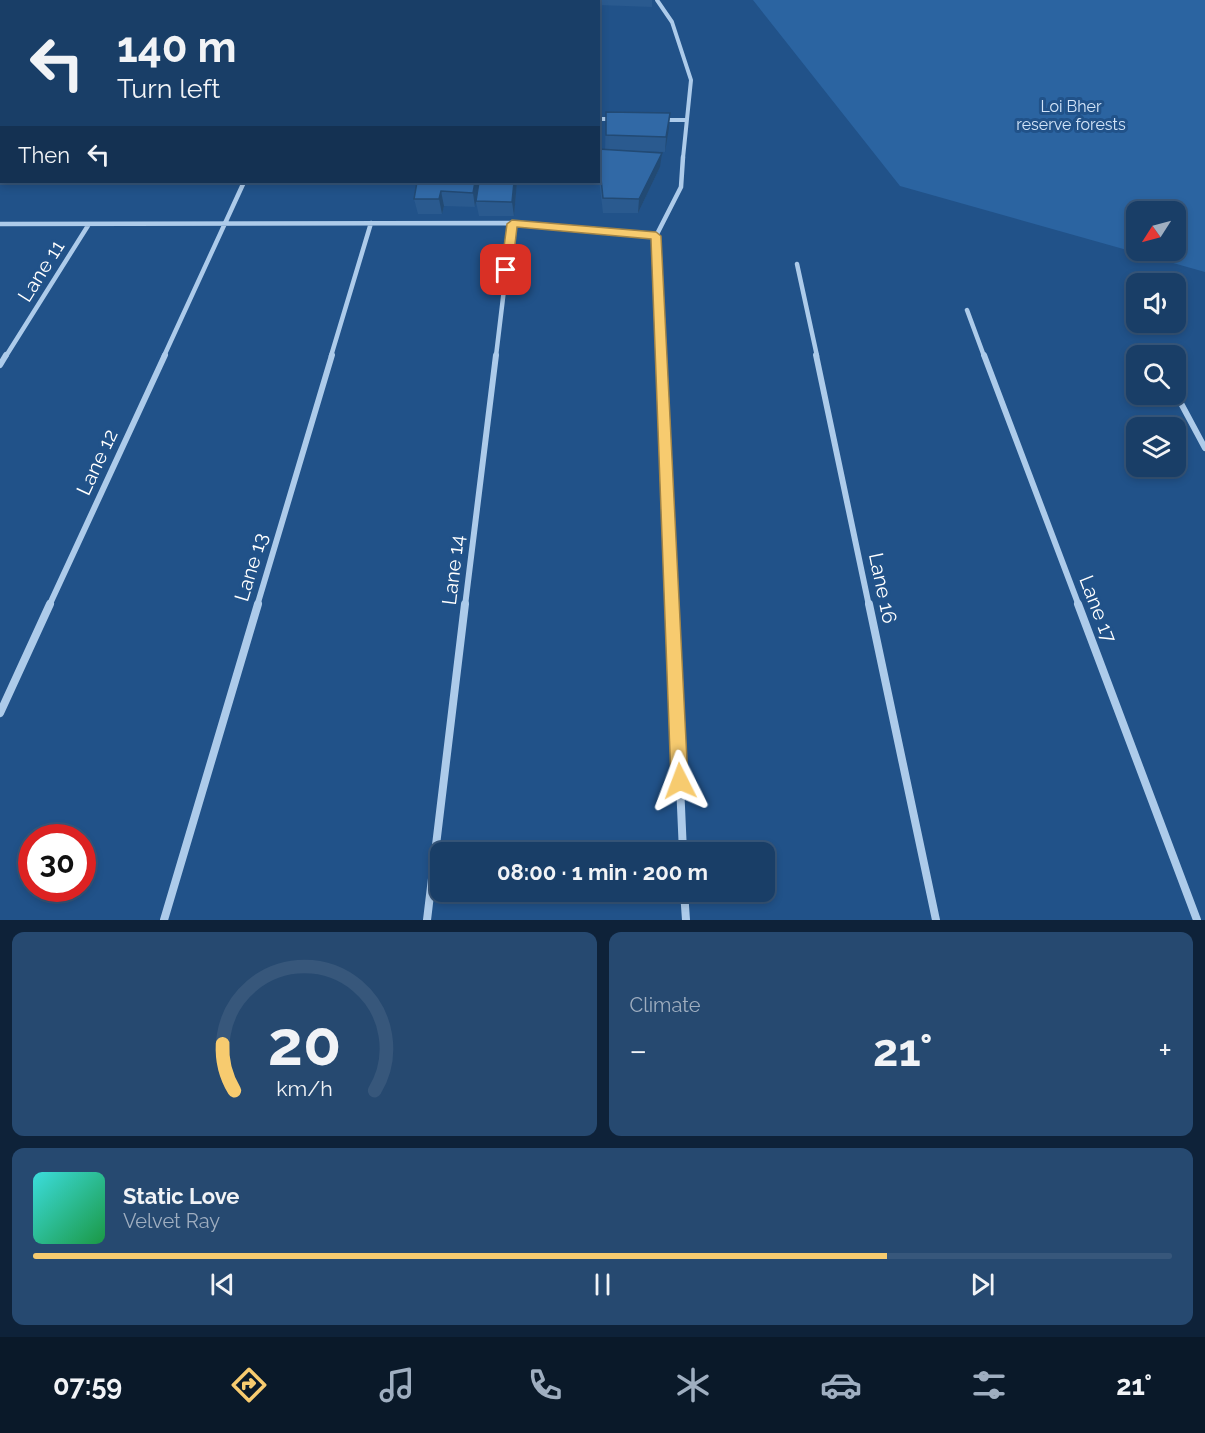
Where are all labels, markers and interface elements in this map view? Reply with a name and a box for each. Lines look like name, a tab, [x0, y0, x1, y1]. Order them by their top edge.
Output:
text: 140 m	[117, 23, 237, 72]
icon: left	[18, 24, 96, 102]
text: Turn left	[117, 73, 220, 104]
park label: Loi Bher reserve forests	[1016, 97, 1126, 134]
icon: left	[82, 138, 115, 171]
text: Then	[18, 142, 70, 168]
north arrow	[1126, 201, 1186, 261]
map controls	[1126, 201, 1186, 477]
street label: Lane 11	[13, 235, 69, 306]
pin	[480, 244, 531, 295]
icon: arrive	[489, 253, 522, 286]
button: sound	[1126, 273, 1186, 333]
button: search	[1126, 345, 1186, 405]
button: layers	[1126, 417, 1186, 477]
street label: Lane 12	[71, 425, 123, 499]
street label: Lane 13	[229, 530, 273, 604]
street label: Lane 14	[437, 533, 469, 606]
street label: Lane 16	[864, 550, 902, 626]
street label: Lane 17	[1074, 572, 1122, 646]
position arrow	[648, 749, 712, 813]
speed limit sign: 30	[18, 824, 96, 902]
text: 08:00 · 1 min · 200 m	[497, 859, 708, 885]
text: Climate	[630, 993, 701, 1017]
text: 20	[267, 1006, 341, 1080]
text: 21°	[873, 1024, 933, 1077]
text: −	[630, 1031, 647, 1070]
text: +	[1158, 1031, 1172, 1070]
text: km/h	[276, 1076, 333, 1101]
text: Static Love	[123, 1183, 240, 1209]
text: Velvet Ray	[123, 1209, 220, 1233]
icon: previous	[206, 1268, 239, 1301]
icon: pause	[586, 1268, 619, 1301]
icon: next	[966, 1268, 999, 1301]
icon: directions	[228, 1364, 270, 1406]
icon: music	[376, 1364, 418, 1406]
icon: phone	[524, 1364, 566, 1406]
icon: climate	[672, 1364, 714, 1406]
icon: car	[820, 1364, 862, 1406]
icon: filters	[968, 1364, 1010, 1406]
text: 07:59	[53, 1370, 122, 1401]
text: 21°	[1116, 1370, 1152, 1401]

